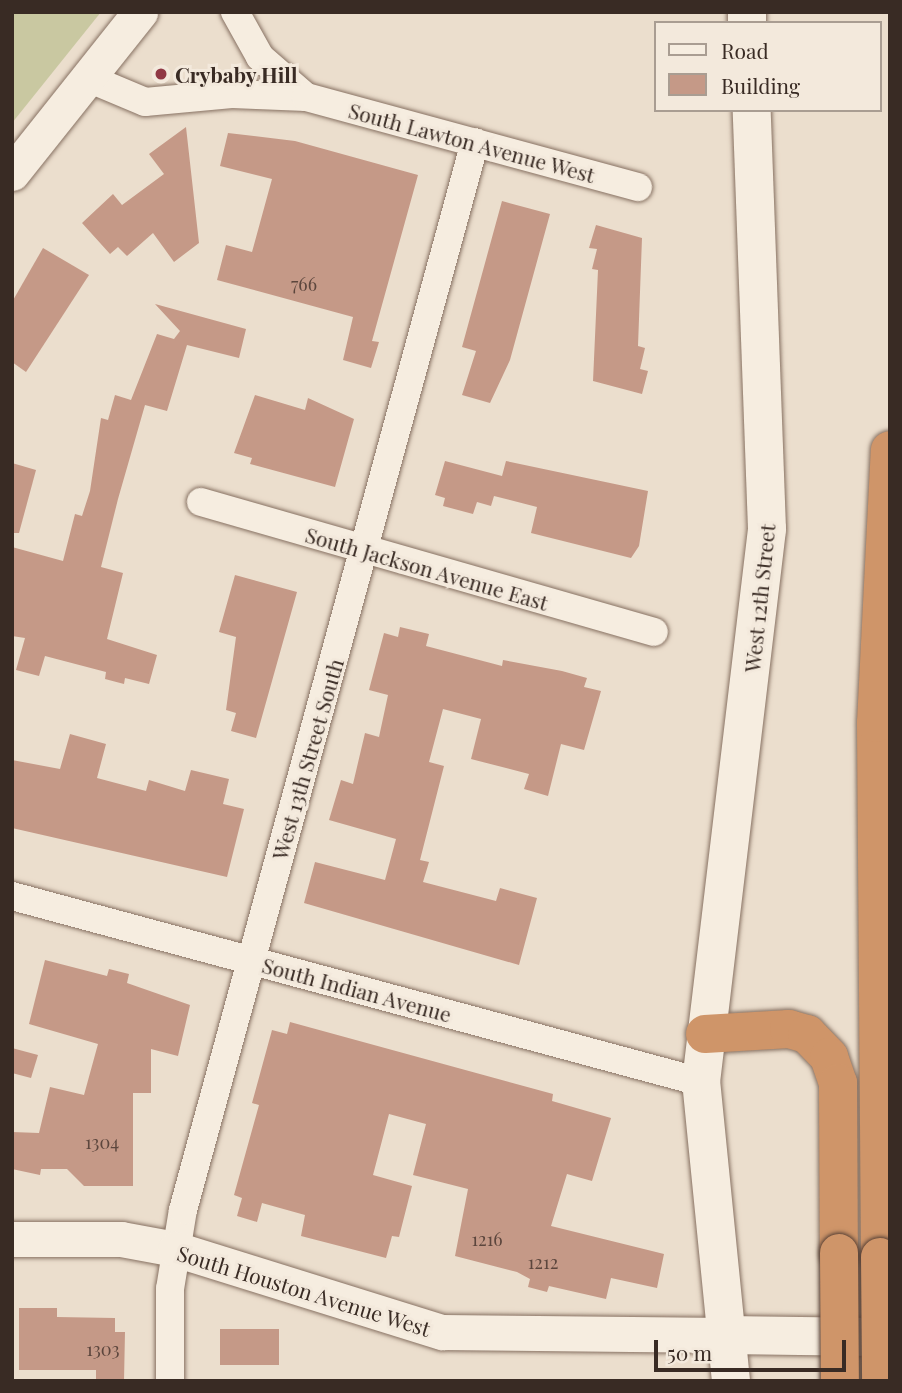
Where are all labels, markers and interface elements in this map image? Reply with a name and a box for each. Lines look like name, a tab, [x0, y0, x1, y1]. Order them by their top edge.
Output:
legend	[654, 21, 881, 112]
text: Road	[721, 36, 769, 64]
place label: Crybaby Hill	[175, 61, 298, 87]
marker: Crybaby Hill	[153, 66, 169, 82]
text: Building	[721, 71, 800, 99]
street label: South Lawton Avenue West	[346, 97, 598, 187]
house number: 766	[291, 273, 317, 295]
street label: South Jackson Avenue East	[302, 521, 552, 615]
street label: West 12th Street	[739, 522, 779, 674]
street label: West 13th Street South	[266, 655, 348, 863]
street label: South Indian Avenue	[259, 952, 455, 1026]
house number: 1304	[85, 1131, 119, 1153]
house number: 1216	[471, 1228, 503, 1250]
street label: South Houston Avenue West	[174, 1239, 434, 1341]
house number: 1212	[528, 1251, 558, 1273]
scale bar	[657, 1326, 850, 1370]
house number: 1303	[86, 1338, 120, 1360]
text: 50 m	[667, 1338, 712, 1366]

